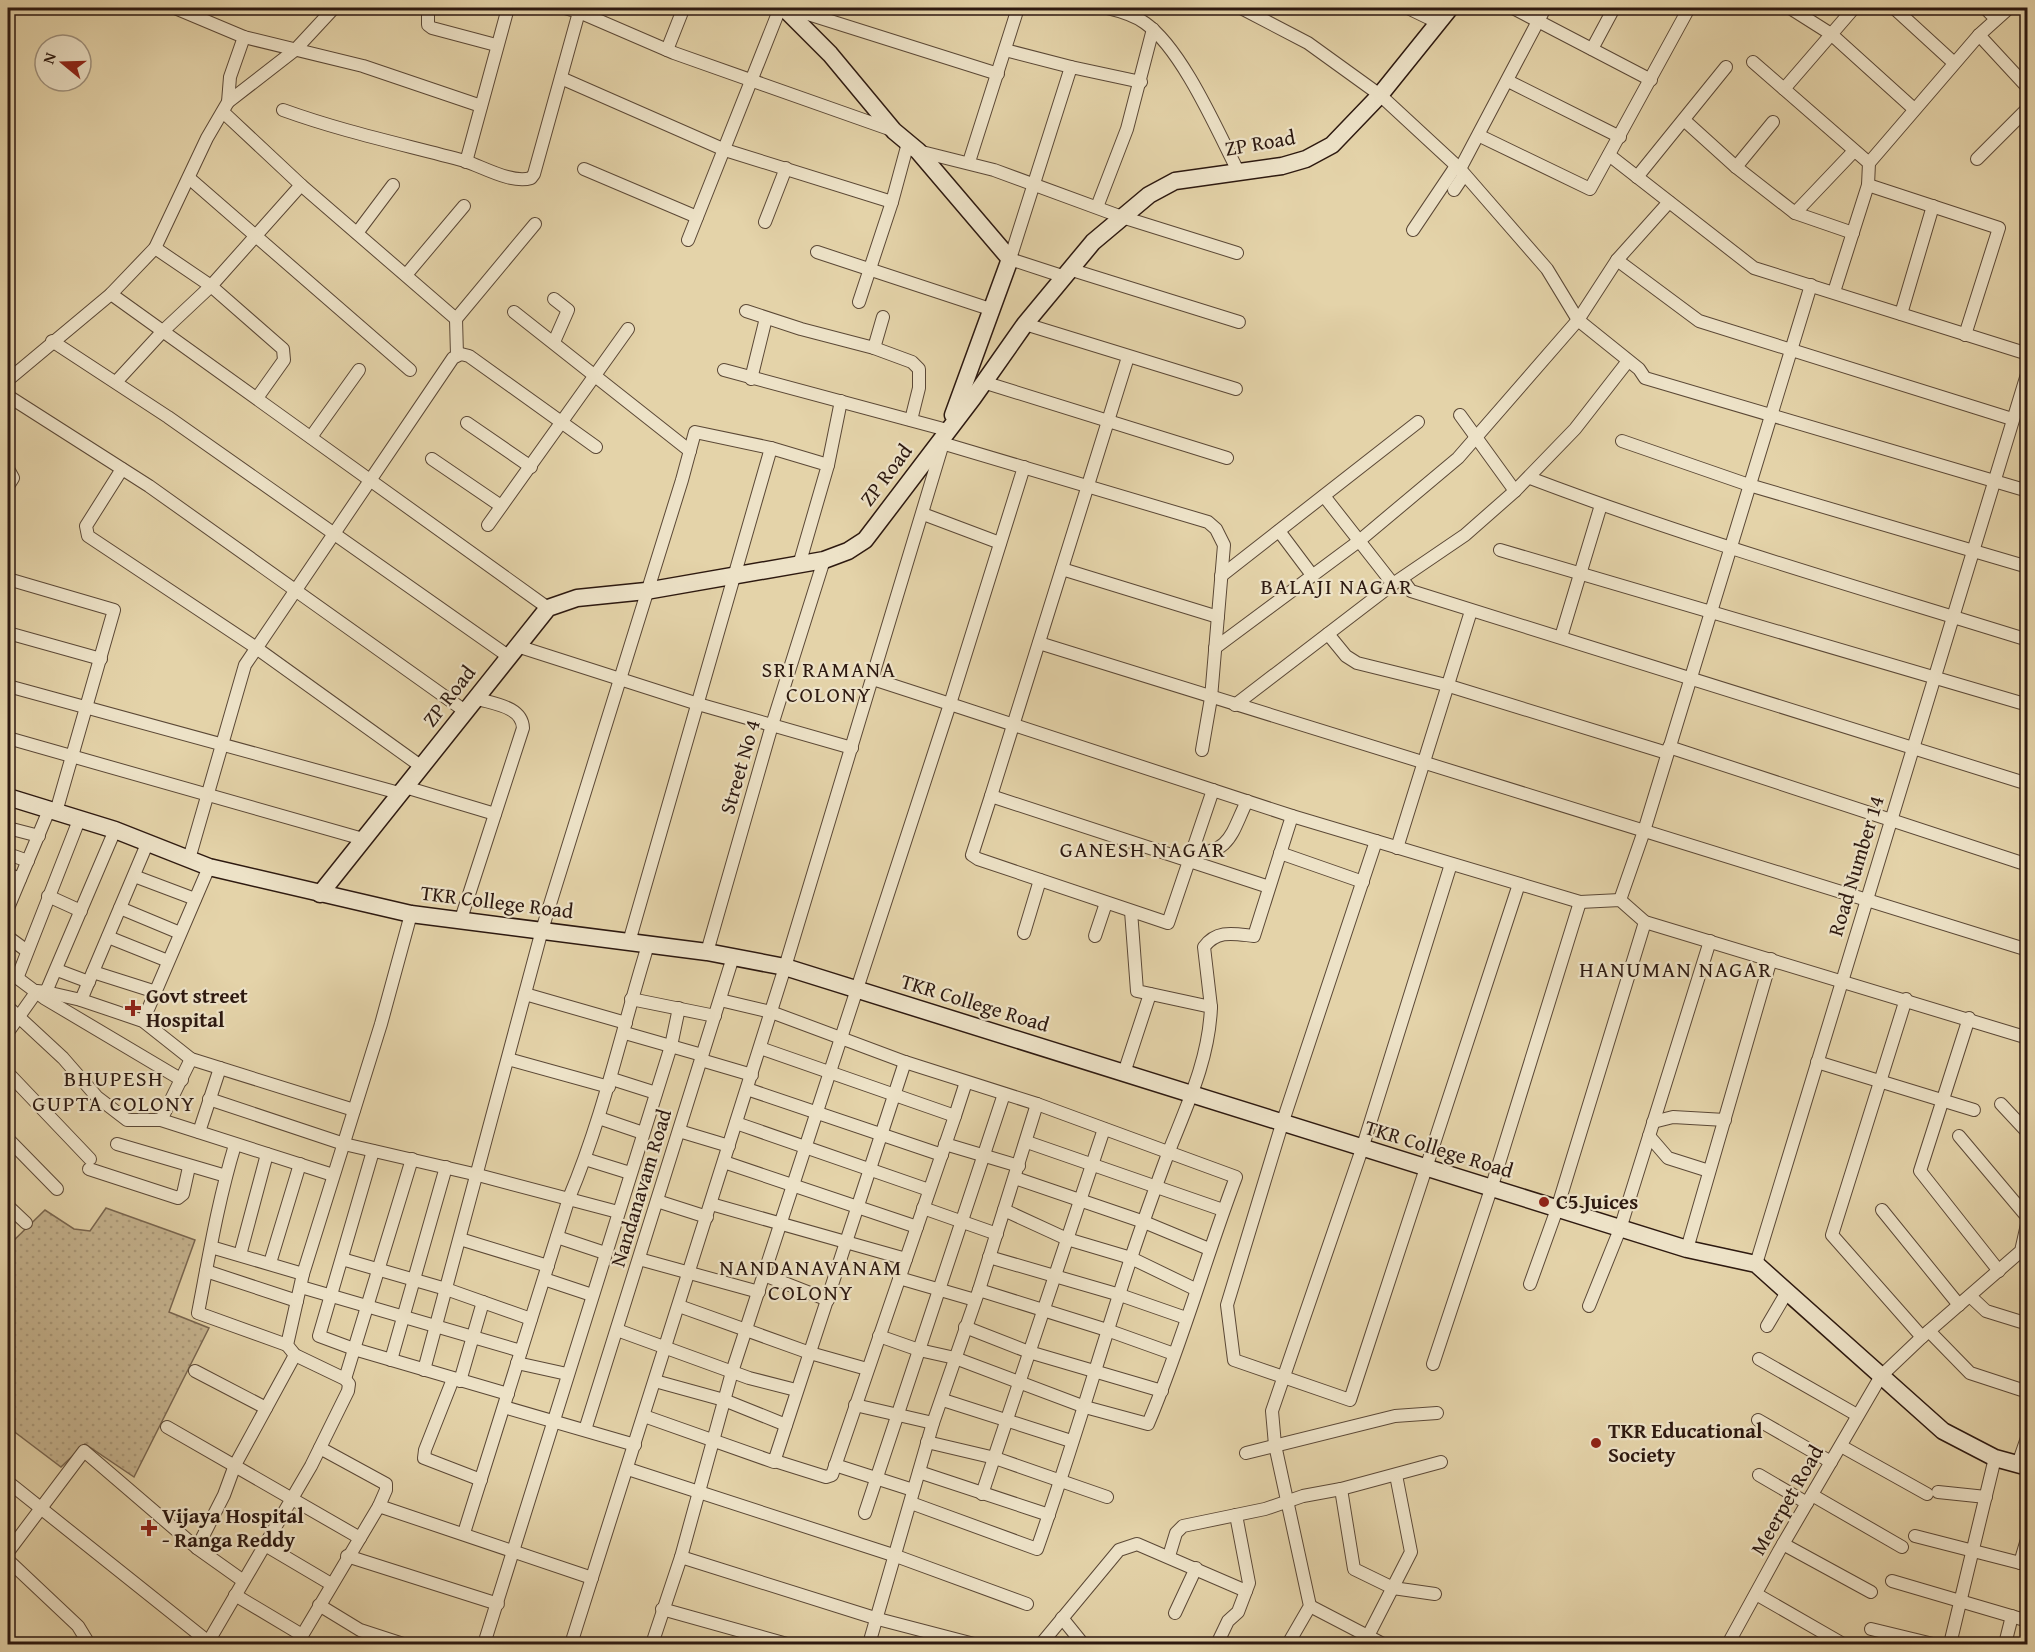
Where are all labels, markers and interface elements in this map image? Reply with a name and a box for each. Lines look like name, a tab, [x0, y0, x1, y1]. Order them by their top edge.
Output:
north arrow	[33, 33, 93, 93]
text: N	[36, 49, 62, 67]
street label: ZP Road	[1222, 121, 1298, 164]
street label: ZP Road	[852, 436, 920, 512]
district label: BALAJI NAGAR	[1261, 570, 1413, 602]
district label: SRI RAMANA COLONY	[761, 653, 897, 710]
street label: ZP Road	[415, 658, 483, 733]
street label: Street No 4	[711, 716, 768, 818]
street label: Road Number 14	[1819, 792, 1892, 940]
district label: GANESH NAGAR	[1060, 833, 1226, 865]
street label: TKR College Road	[419, 877, 576, 926]
district label: HANUMAN NAGAR	[1579, 953, 1773, 985]
street label: TKR College Road	[897, 965, 1054, 1040]
place label: Govt street Hospital	[146, 980, 248, 1035]
marker: Govt street Hospital	[124, 999, 142, 1017]
district label: BHUPESH GUPTA COLONY	[32, 1062, 196, 1119]
street label: Nandanavam Road	[602, 1104, 680, 1271]
street label: TKR College Road	[1361, 1111, 1518, 1186]
place label: C5 Juices	[1556, 1186, 1638, 1217]
marker: C5 Juices	[1537, 1195, 1551, 1209]
district label: NANDANAVANAM COLONY	[719, 1251, 903, 1308]
place label: TKR Educational Society	[1608, 1415, 1763, 1470]
marker: TKR Educational Society	[1589, 1436, 1603, 1450]
street label: Meerpet Road	[1742, 1438, 1831, 1561]
place label: Vijaya Hospital - Ranga Reddy	[162, 1500, 304, 1555]
marker: Vijaya Hospital - Ranga Reddy	[140, 1519, 158, 1537]

